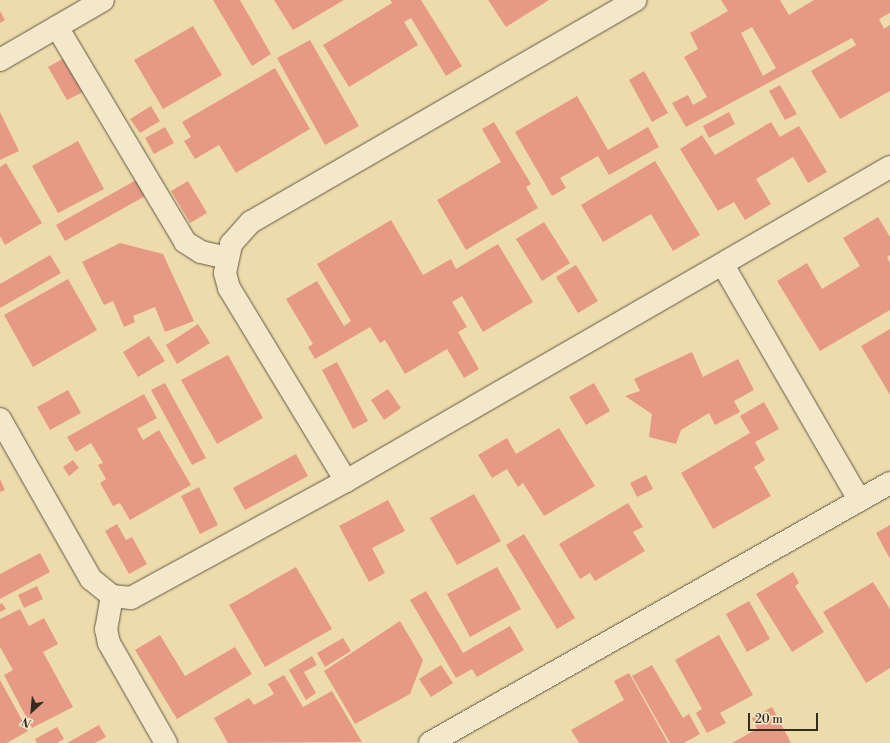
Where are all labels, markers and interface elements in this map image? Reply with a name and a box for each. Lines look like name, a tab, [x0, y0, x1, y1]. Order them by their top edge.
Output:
north arrow	[12, 691, 52, 731]
scale bar	[750, 705, 820, 731]
text: 20 m	[755, 712, 783, 727]
text: N	[20, 714, 34, 730]

